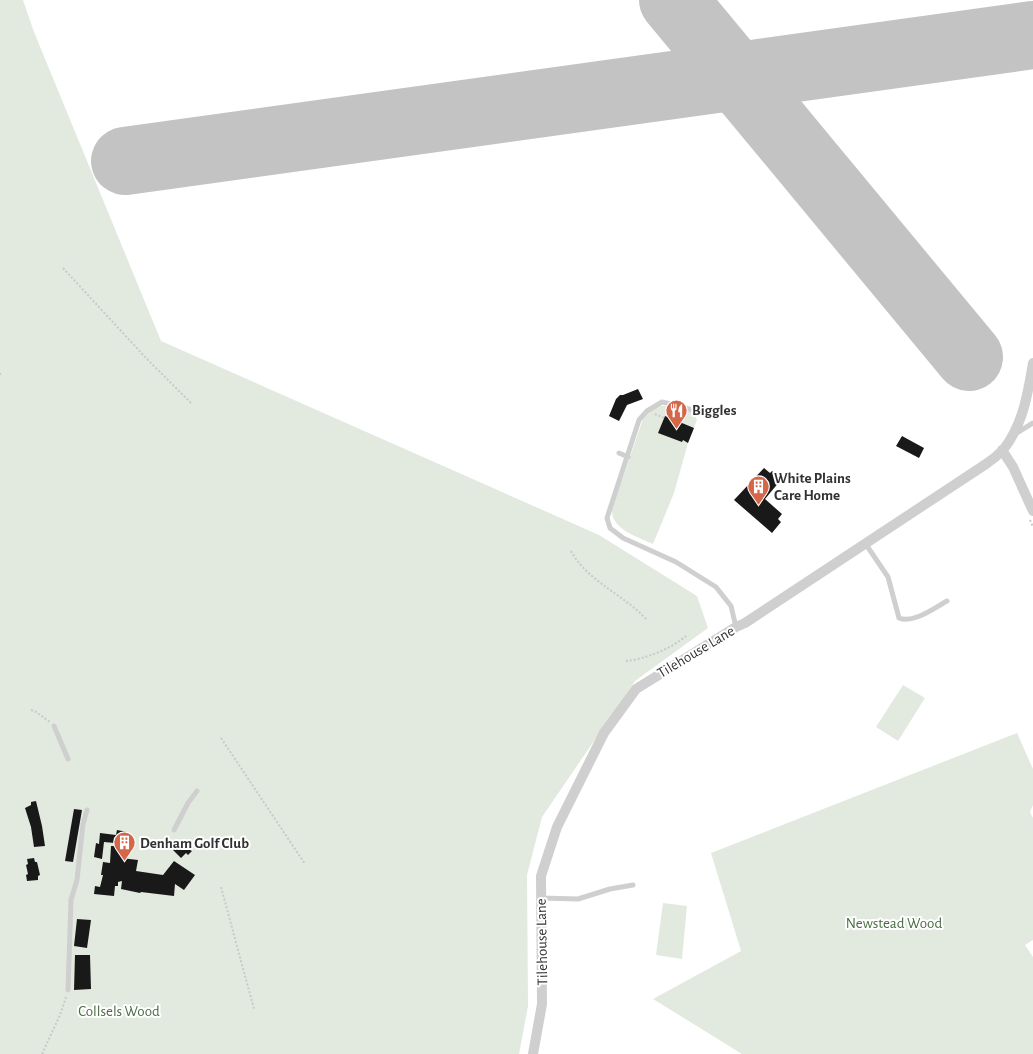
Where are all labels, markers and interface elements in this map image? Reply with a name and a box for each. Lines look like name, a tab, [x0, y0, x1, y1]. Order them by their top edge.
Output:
restaurant icon: Biggles	[663, 397, 689, 430]
place label: Biggles	[692, 403, 737, 418]
place label: White Plains Care Home	[774, 471, 851, 503]
building icon: White Plains Care Home	[745, 474, 771, 507]
street label: Tilehouse Lane	[655, 623, 737, 681]
building icon: Denham Golf Club	[111, 830, 137, 863]
place label: Denham Golf Club	[140, 836, 249, 851]
street label: Tilehouse Lane	[534, 898, 550, 986]
park label: Newstead Wood	[846, 916, 942, 931]
park label: Collsels Wood	[78, 1004, 160, 1019]

